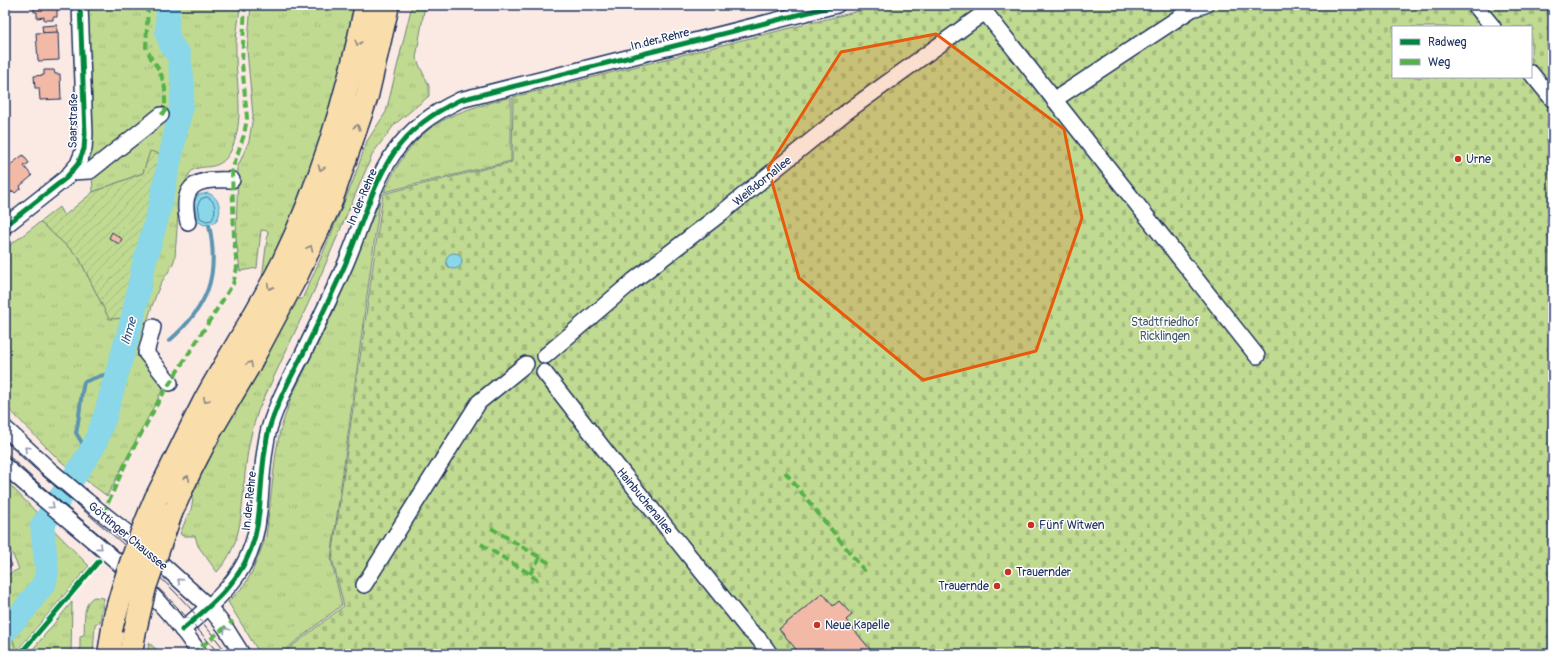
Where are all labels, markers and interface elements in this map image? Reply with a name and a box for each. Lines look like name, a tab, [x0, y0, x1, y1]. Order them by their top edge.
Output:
street label: In der Rehre	[629, 25, 691, 54]
legend	[1392, 26, 1532, 78]
text: Radweg	[1428, 35, 1466, 50]
one-way arrow	[354, 39, 363, 46]
text: Weg	[1428, 55, 1450, 70]
street label: Saarstraße	[66, 93, 81, 149]
one-way arrow	[352, 124, 360, 131]
place label: Urne	[1466, 152, 1491, 167]
street label: Weißdornallee	[730, 153, 795, 210]
marker: Urne	[1453, 154, 1463, 164]
one-way arrow	[318, 164, 326, 171]
street label: In der Rehre	[344, 167, 381, 228]
one-way arrow	[305, 245, 313, 253]
one-way arrow	[267, 283, 275, 290]
water label: Ihme	[117, 314, 141, 347]
park label: Stadtfriedhof Ricklingen	[1131, 315, 1199, 344]
one-way arrow	[245, 361, 252, 368]
one-way arrow	[203, 396, 210, 403]
one-way arrow	[25, 446, 32, 453]
street label: Hainbuchenallee	[613, 465, 676, 538]
street label: In der Rehre	[239, 470, 260, 532]
one-way arrow	[182, 474, 190, 482]
street label: Göttinger Chaussee	[85, 499, 170, 574]
one-way arrow	[47, 502, 54, 509]
place label: Fünf Witwen	[1039, 518, 1105, 533]
marker: Fünf Witwen	[1026, 520, 1036, 530]
one-way arrow	[96, 543, 103, 550]
place label: Trauernder	[1016, 565, 1072, 580]
marker: Trauernder	[1003, 567, 1013, 577]
one-way arrow	[177, 578, 185, 586]
place label: Trauernde	[938, 579, 989, 594]
marker: Trauernde	[992, 581, 1002, 591]
place label: Neue Kapelle	[825, 618, 890, 633]
marker: Neue Kapelle	[812, 620, 822, 630]
one-way arrow	[224, 627, 231, 634]

